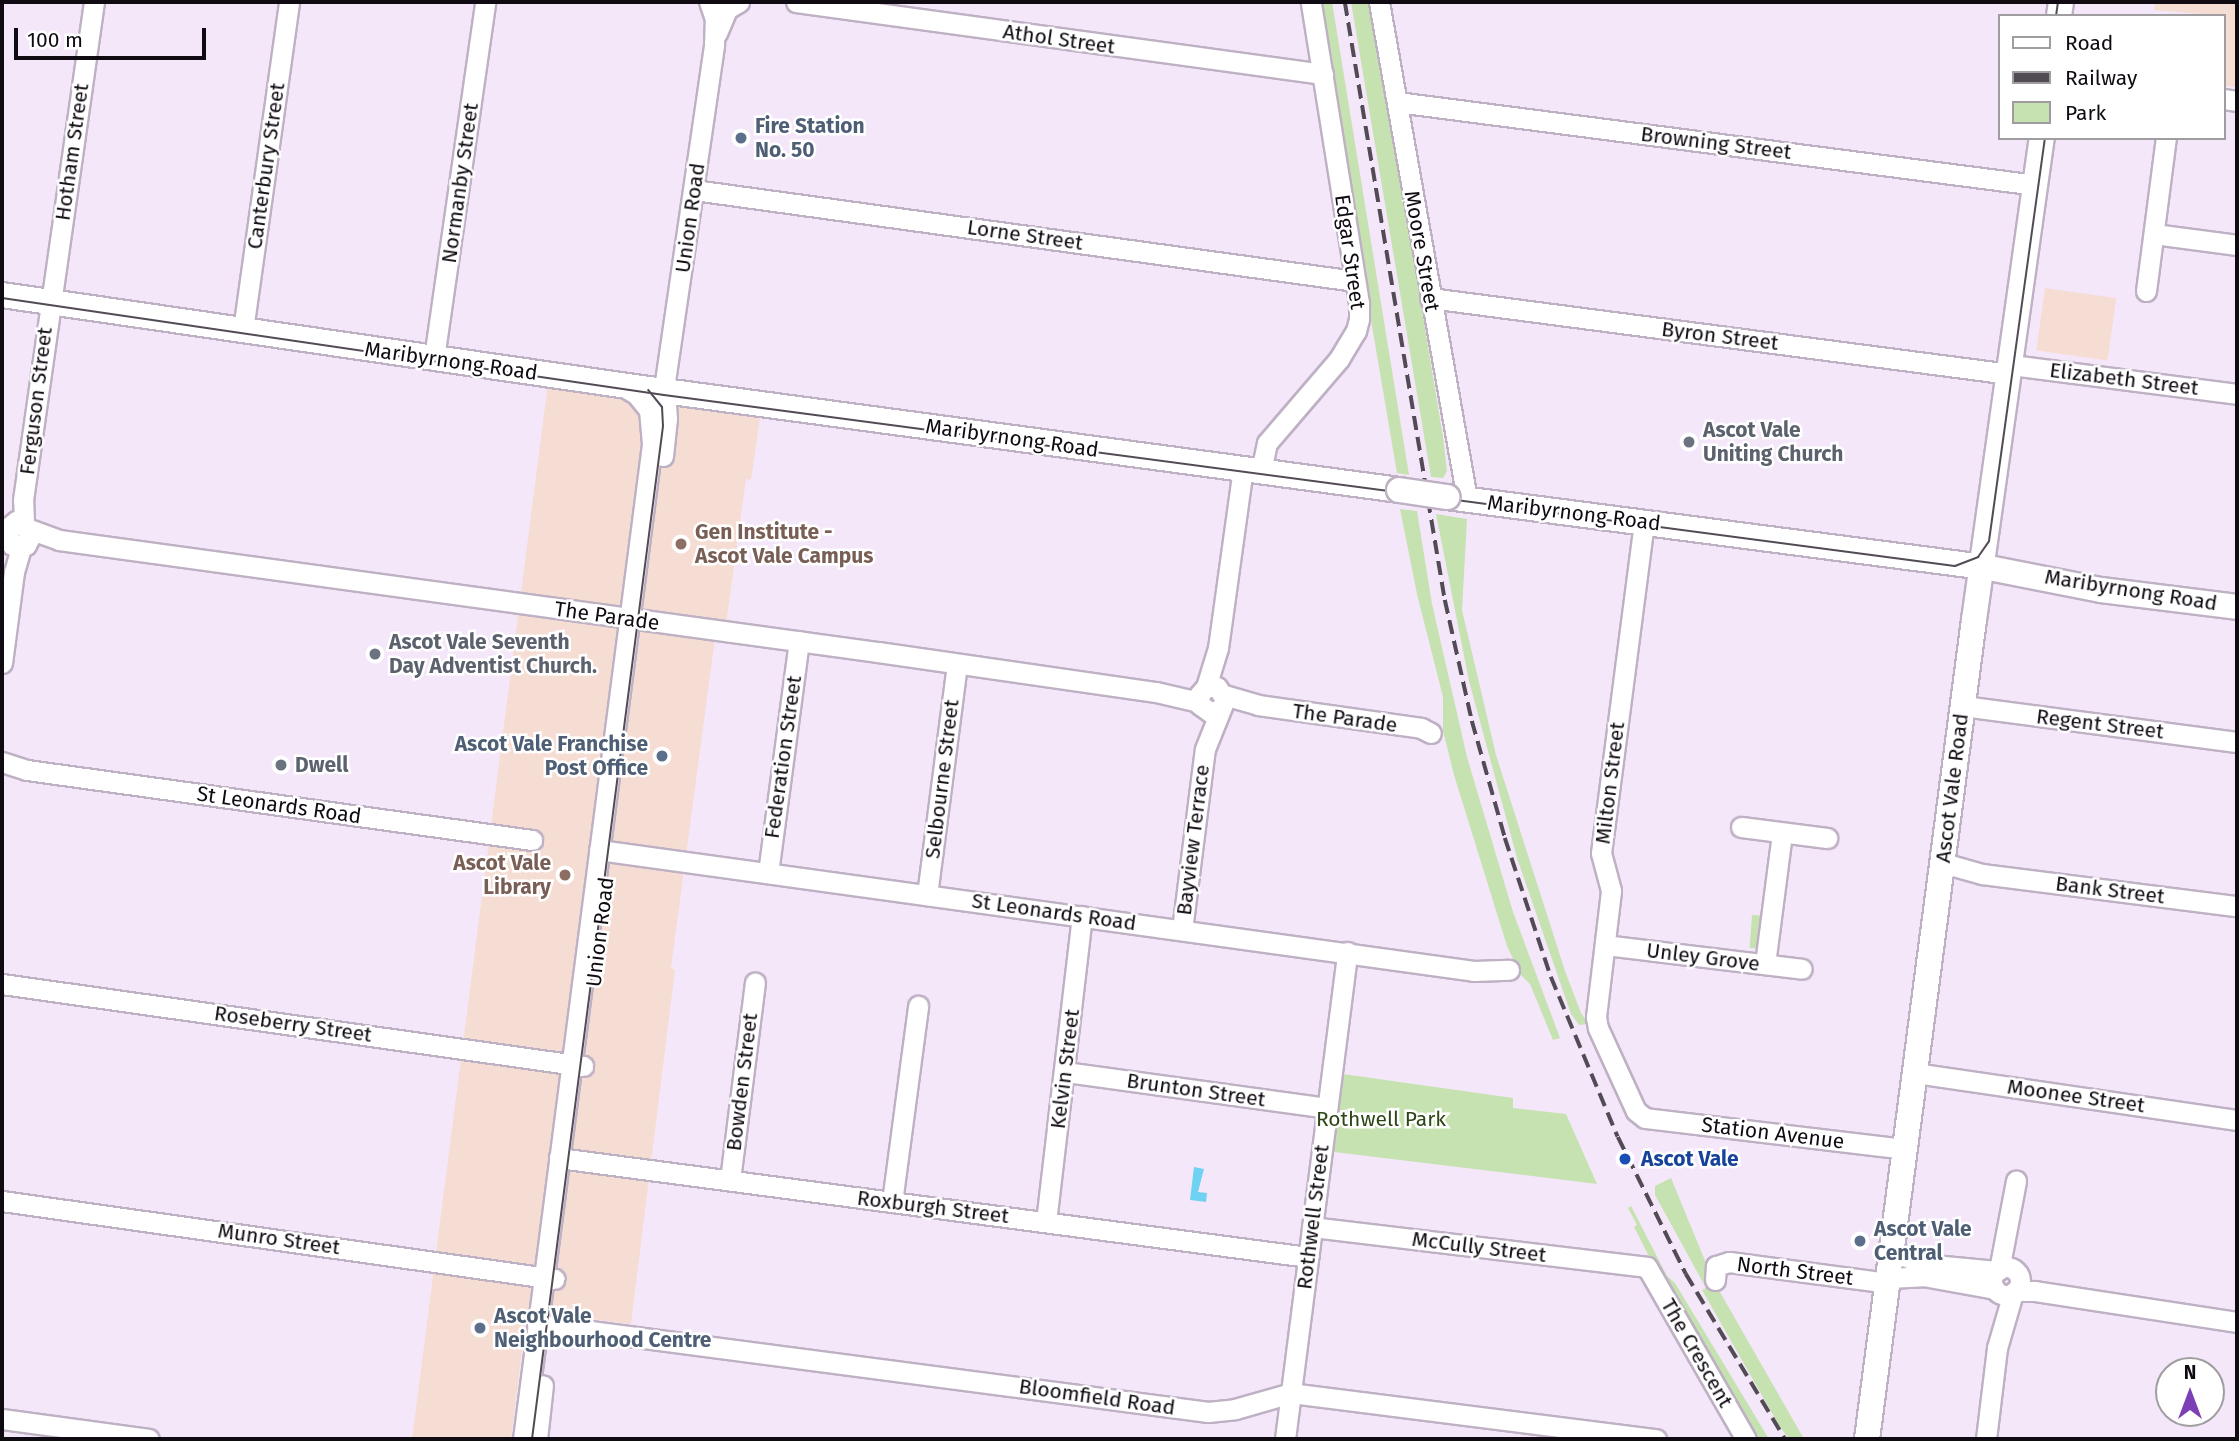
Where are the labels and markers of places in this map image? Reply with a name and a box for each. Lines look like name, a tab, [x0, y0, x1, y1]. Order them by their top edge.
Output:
place label: Fire Station No. 50	[755, 113, 865, 163]
marker: Fire Station No. 50	[733, 130, 749, 146]
place label: Ascot Vale Uniting Church	[1703, 417, 1843, 467]
marker: Ascot Vale Uniting Church	[1681, 434, 1697, 450]
place label: Gen Institute - Ascot Vale Campus	[695, 519, 873, 569]
marker: Gen Institute - Ascot Vale Campus	[673, 536, 689, 552]
place label: Ascot Vale Seventh Day Adventist Church.	[389, 629, 597, 679]
marker: Ascot Vale Seventh Day Adventist Church.	[367, 646, 383, 662]
place label: Ascot Vale Franchise Post Office	[455, 731, 648, 781]
marker: Ascot Vale Franchise Post Office	[654, 748, 670, 764]
place label: Dwell	[295, 752, 348, 778]
marker: Dwell	[273, 757, 289, 773]
place label: Ascot Vale Library	[453, 850, 551, 900]
marker: Ascot Vale Library	[557, 867, 573, 883]
place label: Ascot Vale	[1641, 1146, 1739, 1172]
marker: Ascot Vale	[1615, 1149, 1635, 1169]
place label: Ascot Vale Central	[1874, 1216, 1972, 1266]
marker: Ascot Vale Central	[1852, 1233, 1868, 1249]
place label: Ascot Vale Neighbourhood Centre	[494, 1303, 711, 1353]
marker: Ascot Vale Neighbourhood Centre	[472, 1320, 488, 1336]

